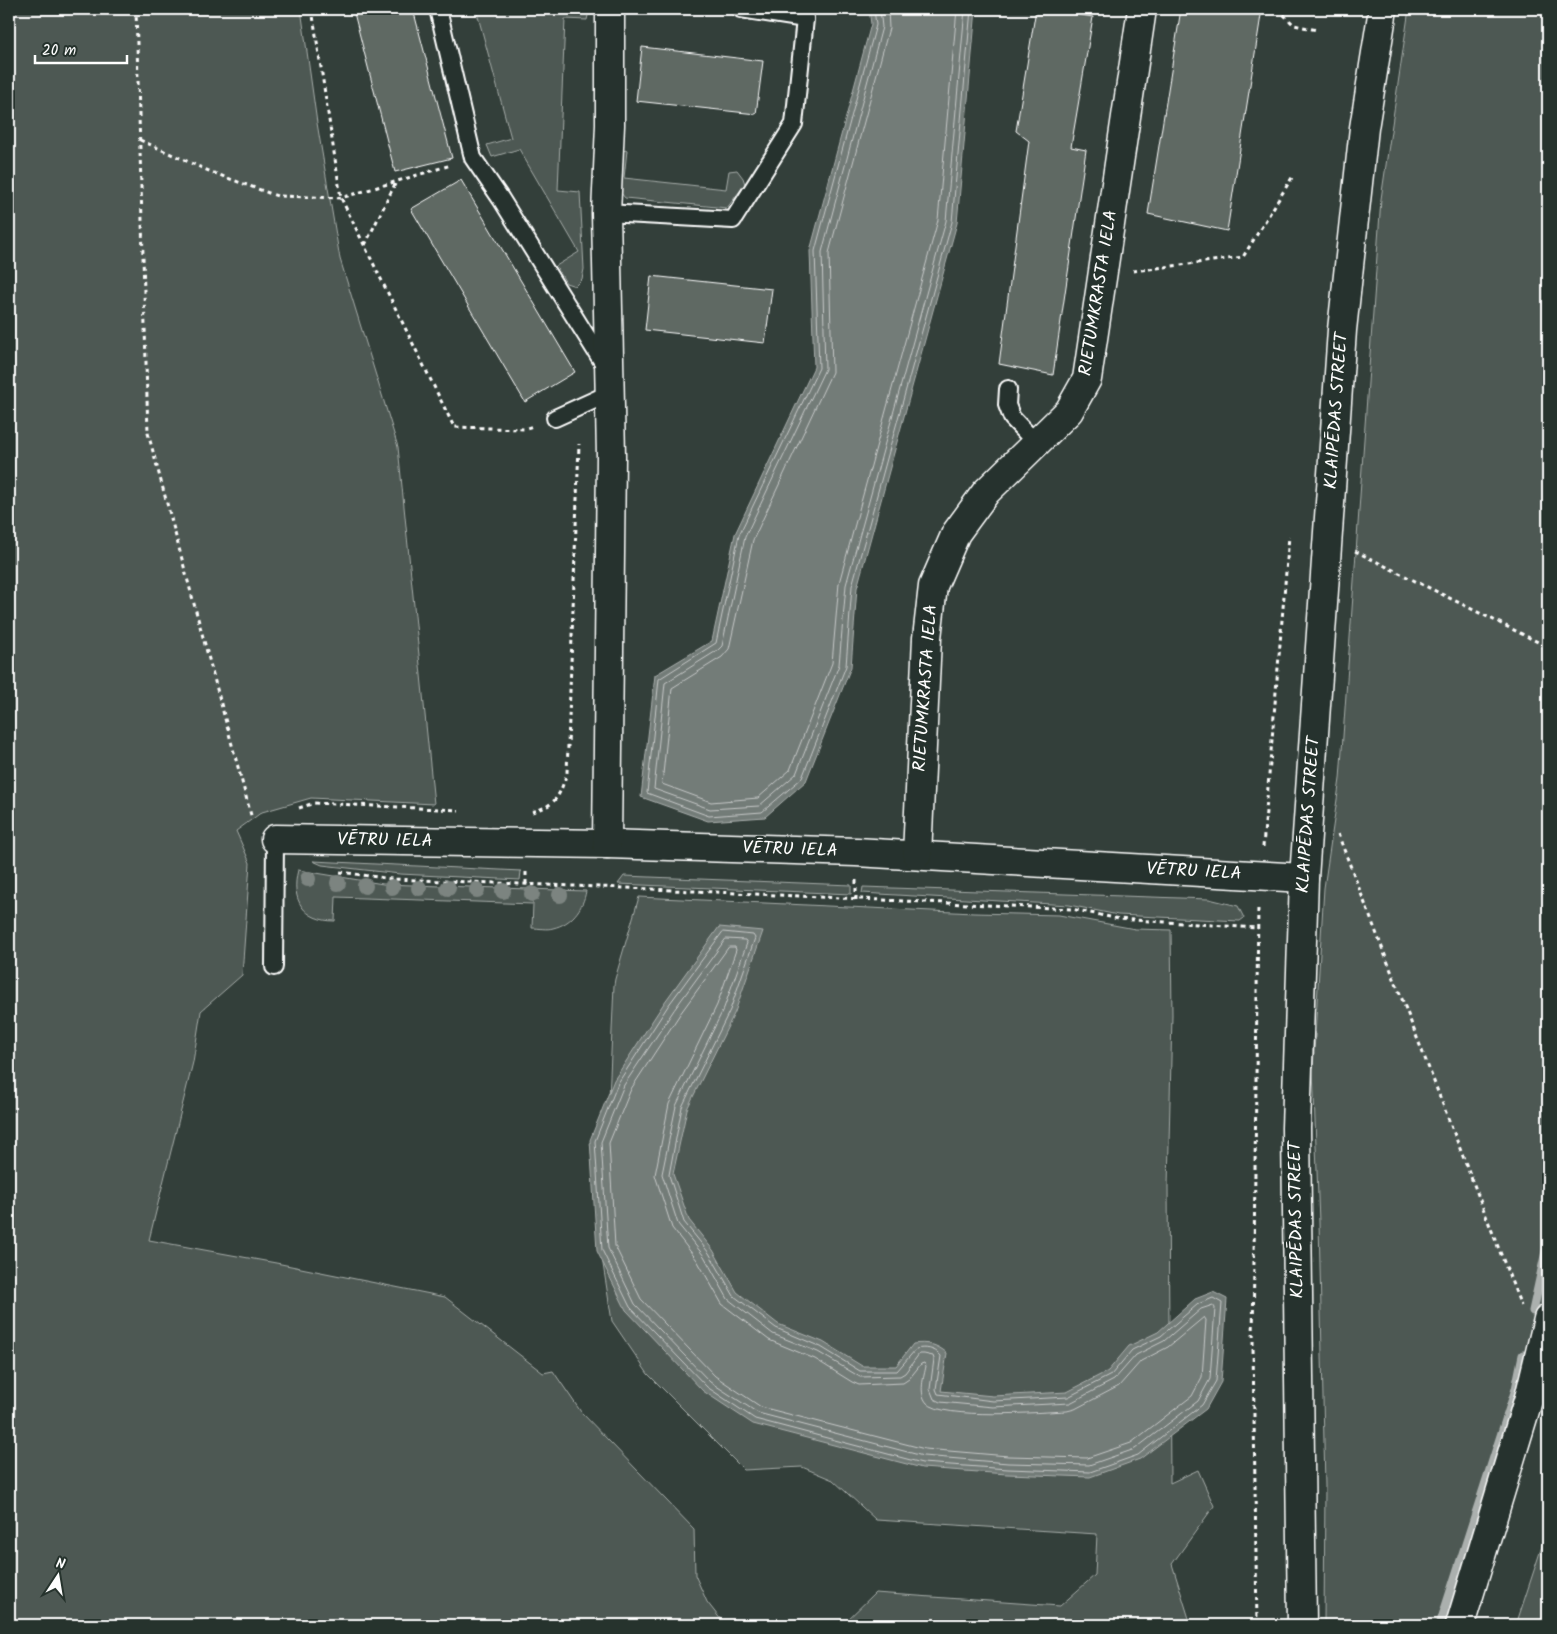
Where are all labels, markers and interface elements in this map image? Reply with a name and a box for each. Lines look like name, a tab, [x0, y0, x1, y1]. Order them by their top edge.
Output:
scale bar	[35, 32, 128, 64]
text: 20 m	[42, 39, 76, 63]
street label: RIETUMKRASTA IELA	[1072, 208, 1126, 378]
street label: KLAIPĒDAS STREET	[1317, 330, 1357, 490]
street label: RIETUMKRASTA IELA	[906, 603, 946, 773]
street label: KLAIPĒDAS STREET	[1289, 734, 1329, 894]
street label: VĒTRU IELA	[337, 826, 433, 856]
street label: VĒTRU IELA	[742, 834, 838, 866]
street label: VĒTRU IELA	[1146, 855, 1242, 889]
street label: KLAIPĒDAS STREET	[1281, 1140, 1313, 1299]
north arrow	[32, 1552, 82, 1602]
text: N	[54, 1553, 67, 1576]

